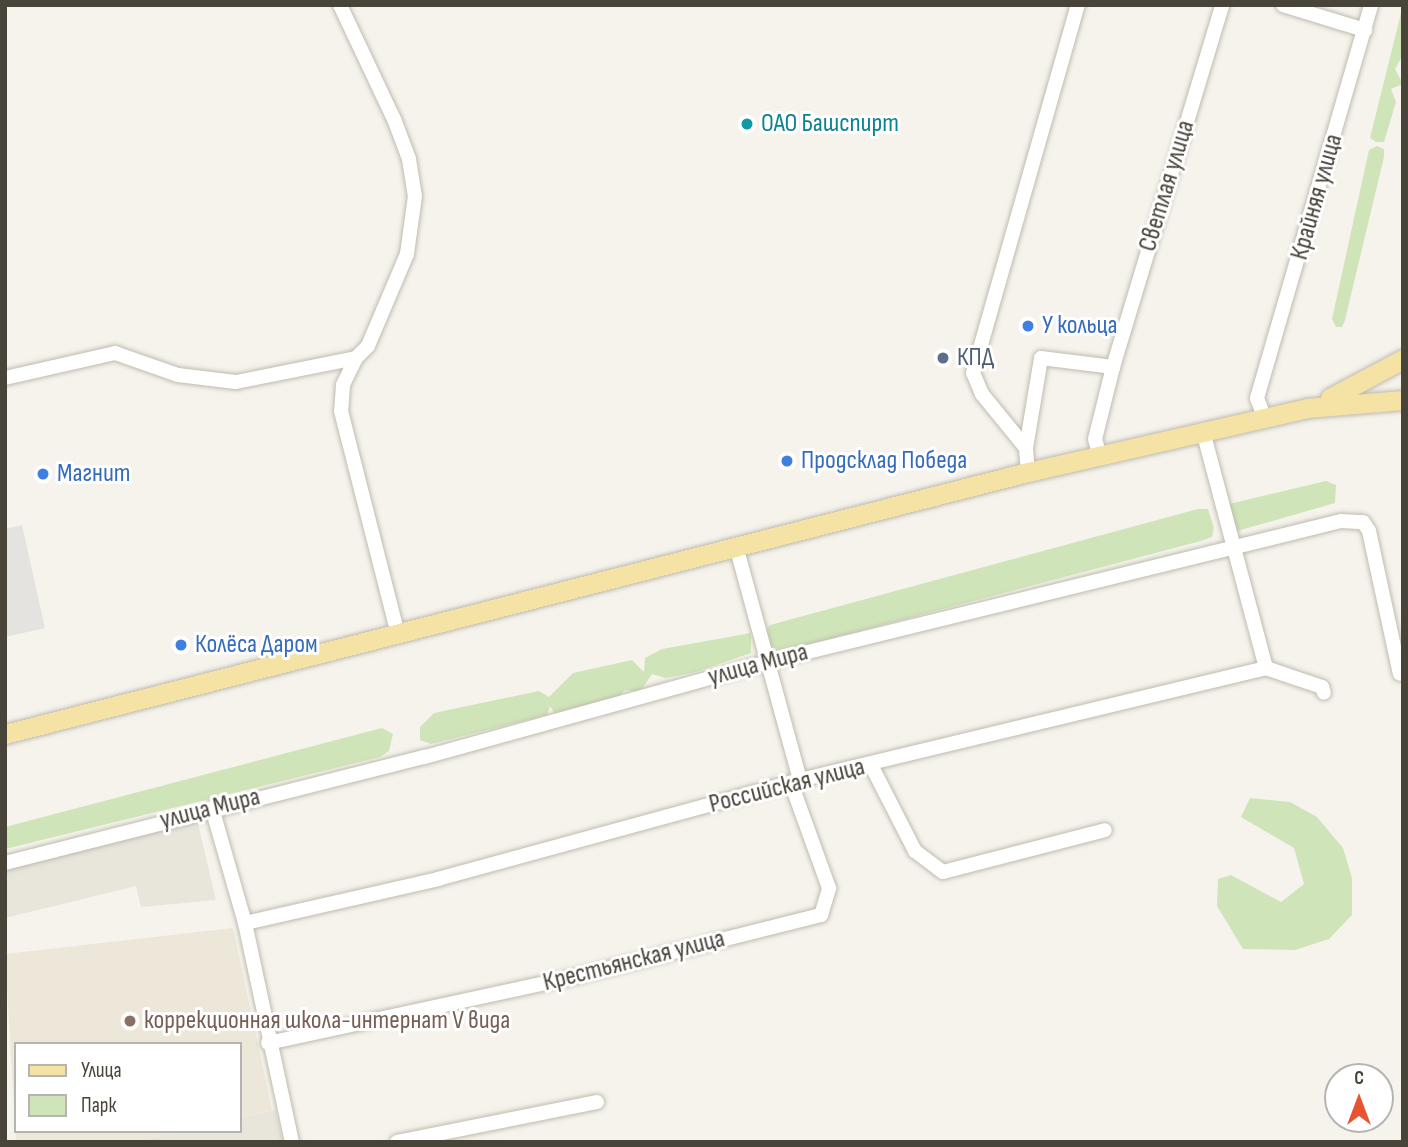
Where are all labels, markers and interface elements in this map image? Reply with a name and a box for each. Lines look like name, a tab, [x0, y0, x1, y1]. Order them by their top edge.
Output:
place label: ОАО Башспирт	[761, 108, 899, 140]
marker: ОАО Башспирт	[739, 116, 755, 132]
street label: Светлая улица	[1132, 117, 1202, 255]
street label: Крайняя улица	[1284, 131, 1350, 263]
place label: У кольца	[1042, 310, 1117, 342]
marker: У кольца	[1020, 318, 1036, 334]
place label: КПД	[957, 342, 994, 374]
marker: КПД	[935, 350, 951, 366]
place label: Продсклад Победа	[801, 445, 967, 477]
marker: Продсклад Победа	[779, 453, 795, 469]
place label: Магнит	[57, 458, 130, 490]
marker: Магнит	[35, 466, 51, 482]
place label: Колёса Даром	[195, 629, 318, 661]
marker: Колёса Даром	[173, 637, 189, 653]
street label: улица Мира	[705, 637, 811, 693]
street label: Российская улица	[706, 752, 868, 820]
street label: улица Мира	[157, 782, 263, 836]
street label: Крестьянская улица	[540, 923, 728, 999]
place label: коррекционная школа-интернат V вида	[144, 1005, 510, 1037]
marker: коррекционная школа-интернат V вида	[122, 1013, 138, 1029]
legend	[14, 1042, 242, 1133]
text: Улица	[81, 1058, 122, 1083]
north arrow	[1324, 1063, 1394, 1133]
text: С	[1354, 1067, 1364, 1090]
text: Парк	[81, 1093, 116, 1118]

